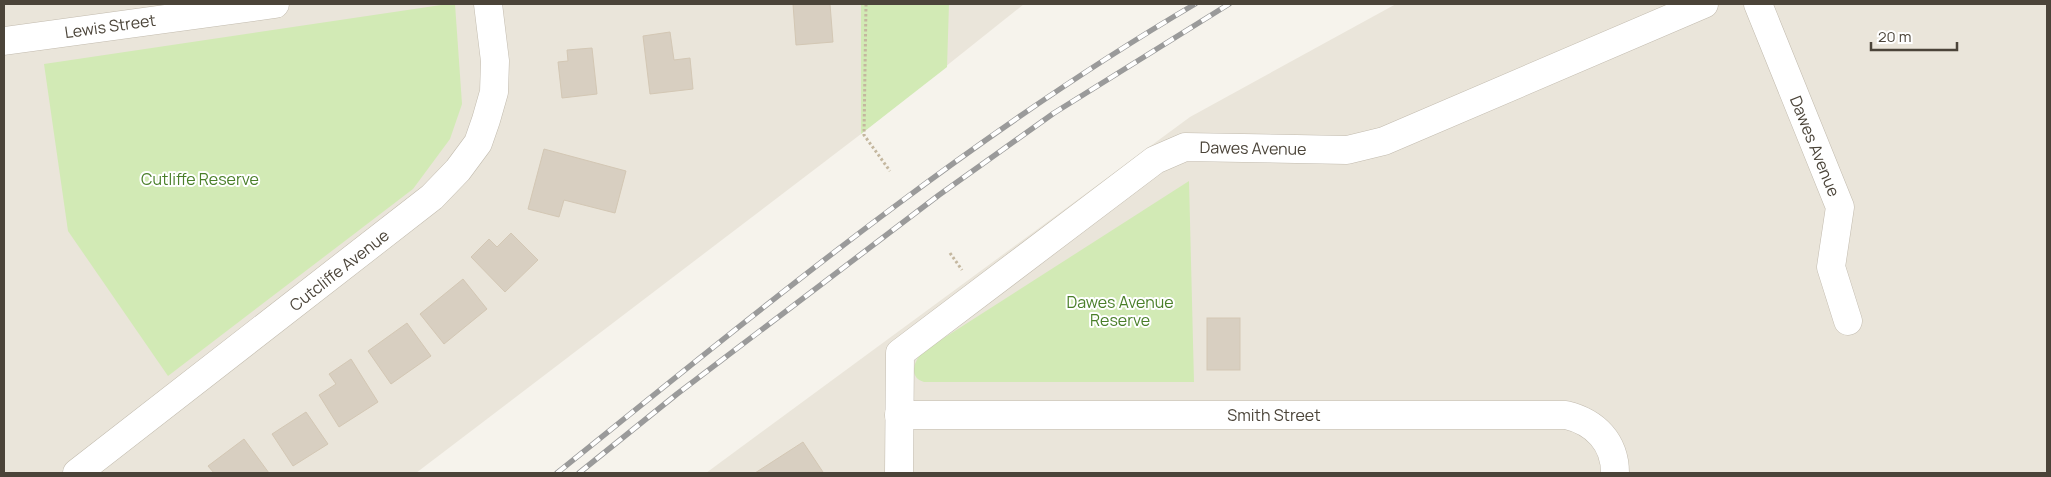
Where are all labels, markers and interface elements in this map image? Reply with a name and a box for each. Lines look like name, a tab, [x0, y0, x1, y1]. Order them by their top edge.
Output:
street label: Lewis Street	[63, 9, 157, 43]
scale bar	[1871, 20, 1957, 52]
text: 20 m	[1878, 26, 1911, 47]
street label: Dawes Avenue	[1785, 92, 1845, 200]
street label: Dawes Avenue	[1199, 136, 1307, 160]
park label: Cutliffe Reserve	[141, 168, 259, 190]
street label: Cutcliffe Avenue	[285, 224, 393, 316]
park label: Dawes Avenue Reserve	[1067, 291, 1174, 331]
street label: Smith Street	[1227, 404, 1321, 426]

